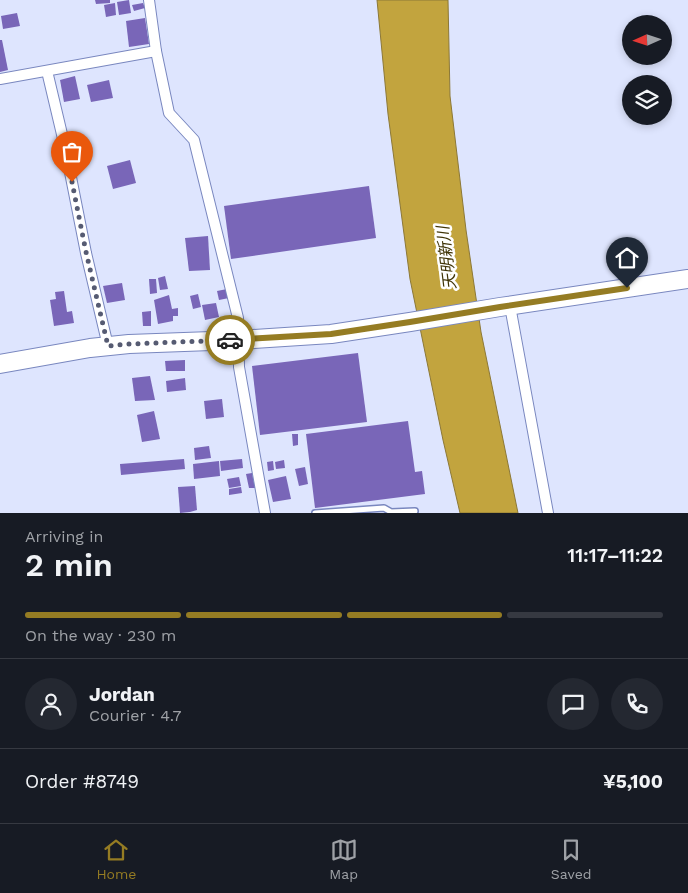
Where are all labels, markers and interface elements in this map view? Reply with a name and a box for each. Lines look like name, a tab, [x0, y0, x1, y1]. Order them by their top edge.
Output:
north arrow	[622, 15, 672, 65]
map controls	[622, 15, 672, 125]
button: layers	[622, 75, 672, 125]
pin	[51, 131, 93, 182]
icon: bag	[58, 138, 86, 166]
water label: 天明新川	[433, 223, 460, 291]
pin	[606, 237, 648, 288]
icon: home	[613, 244, 641, 272]
courier	[205, 315, 255, 365]
icon: car	[216, 326, 244, 354]
text: Arriving in	[25, 527, 103, 546]
text: 11:17–11:22	[567, 544, 663, 567]
text: 2 min	[25, 546, 113, 584]
text: On the way · 230 m	[25, 626, 176, 645]
button: person	[25, 678, 77, 730]
button: chat	[547, 678, 599, 730]
button: phone	[611, 678, 663, 730]
text: Jordan	[89, 683, 155, 706]
text: Courier · 4.7	[89, 706, 182, 725]
text: Order #8749	[25, 770, 139, 793]
text: ¥5,100	[603, 770, 663, 793]
tab: Home	[96, 836, 136, 882]
tab: Map	[329, 836, 358, 882]
tab: Saved	[551, 836, 592, 882]

